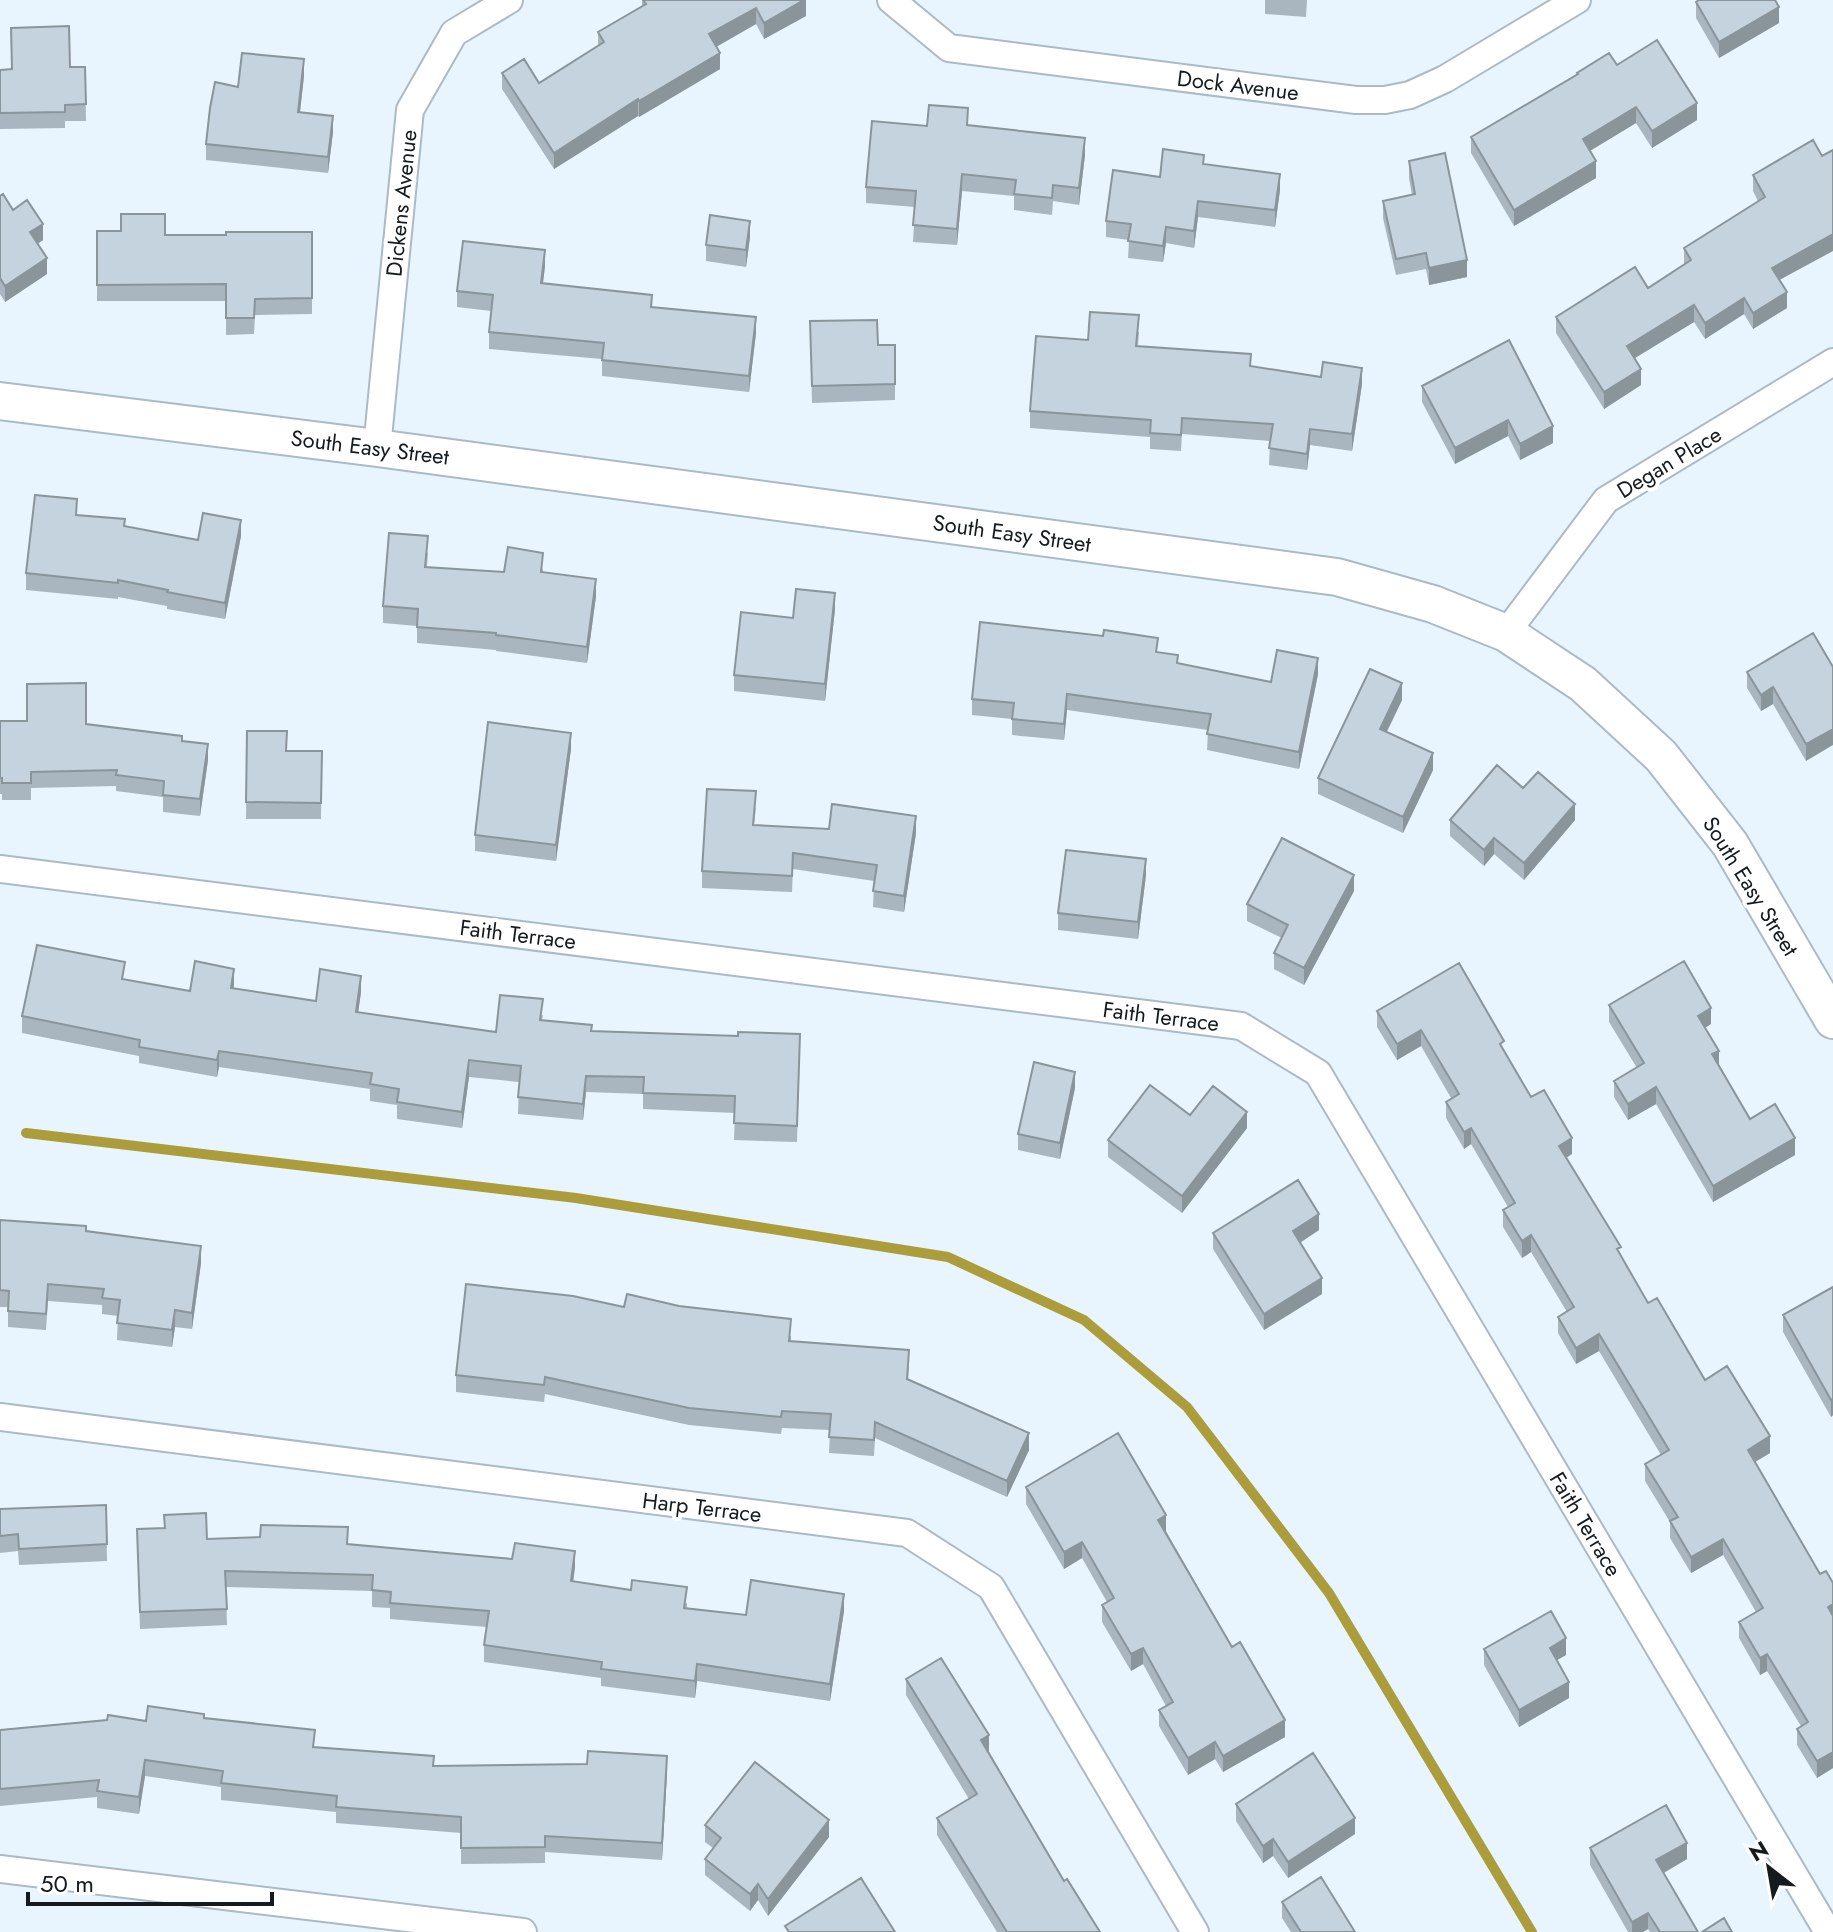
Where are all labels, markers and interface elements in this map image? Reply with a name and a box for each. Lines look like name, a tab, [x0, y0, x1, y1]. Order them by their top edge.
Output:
street label: Dock Avenue	[1175, 62, 1301, 108]
street label: Dickens Avenue	[377, 128, 425, 278]
street label: Degan Place	[1611, 418, 1727, 506]
street label: South Easy Street	[289, 421, 452, 473]
street label: South Easy Street	[931, 506, 1094, 560]
street label: South Easy Street	[1695, 810, 1807, 963]
street label: Faith Terrace	[458, 911, 578, 957]
street label: Faith Terrace	[1101, 993, 1221, 1039]
street label: Faith Terrace	[1542, 1466, 1630, 1582]
street label: Harp Terrace	[641, 1484, 763, 1530]
north arrow	[1729, 1828, 1809, 1908]
text: N	[1743, 1833, 1774, 1869]
scale bar	[28, 1856, 272, 1906]
text: 50 m	[40, 1866, 94, 1901]

